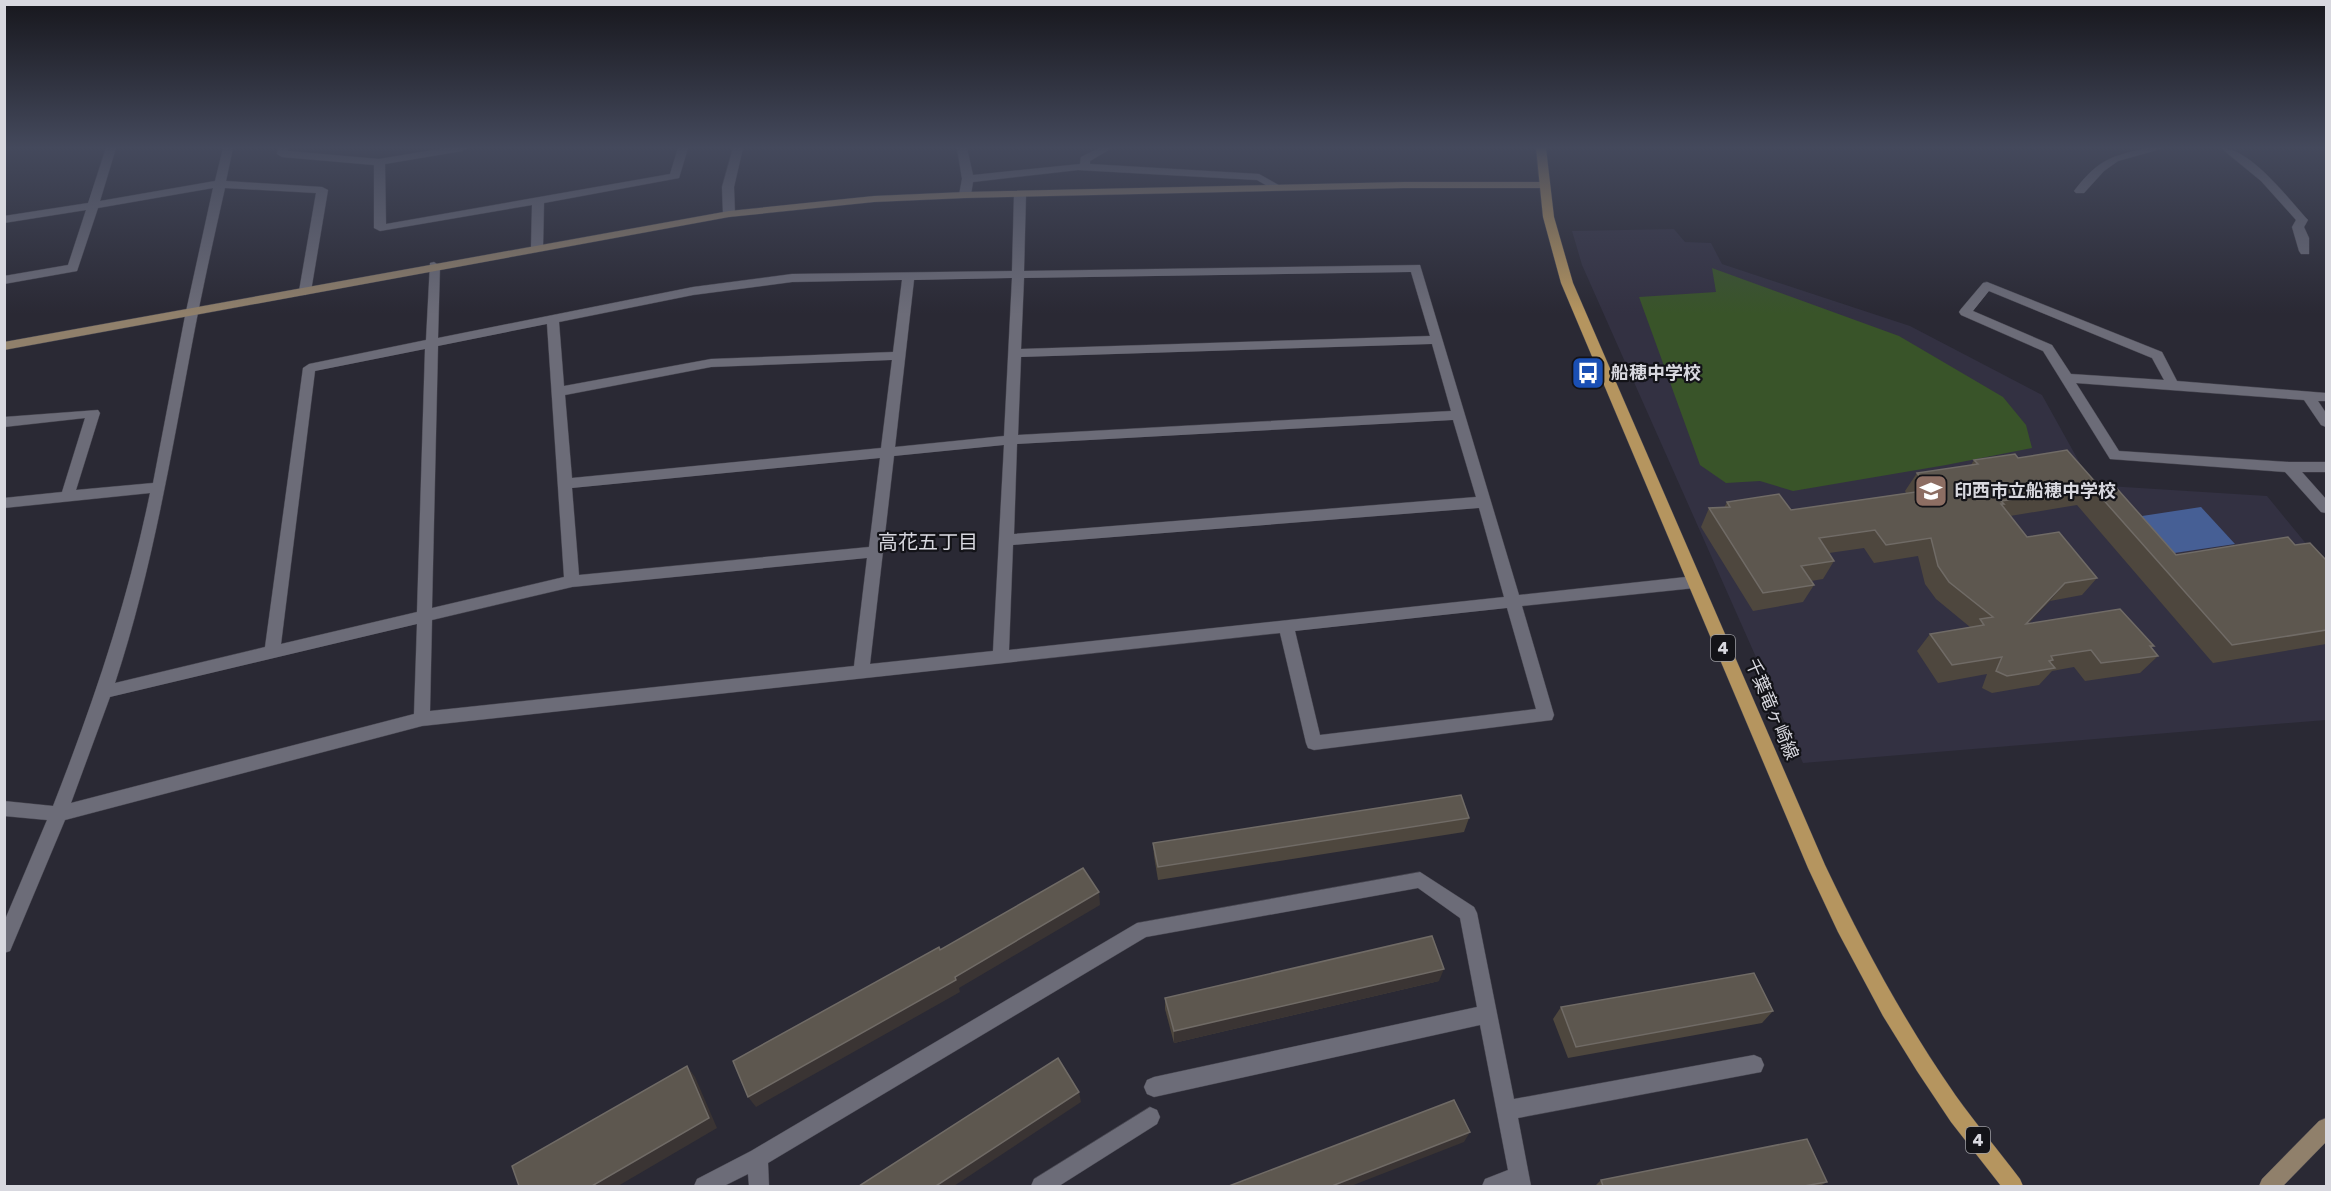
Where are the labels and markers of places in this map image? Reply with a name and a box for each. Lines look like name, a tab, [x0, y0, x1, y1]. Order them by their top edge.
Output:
bus stop icon: 船穂中学校	[1570, 355, 1606, 391]
place label: 船穂中学校	[1611, 362, 1701, 384]
school or university icon: 印西市立船穂中学校	[1913, 473, 1949, 509]
place label: 印西市立船穂中学校	[1954, 480, 2116, 502]

